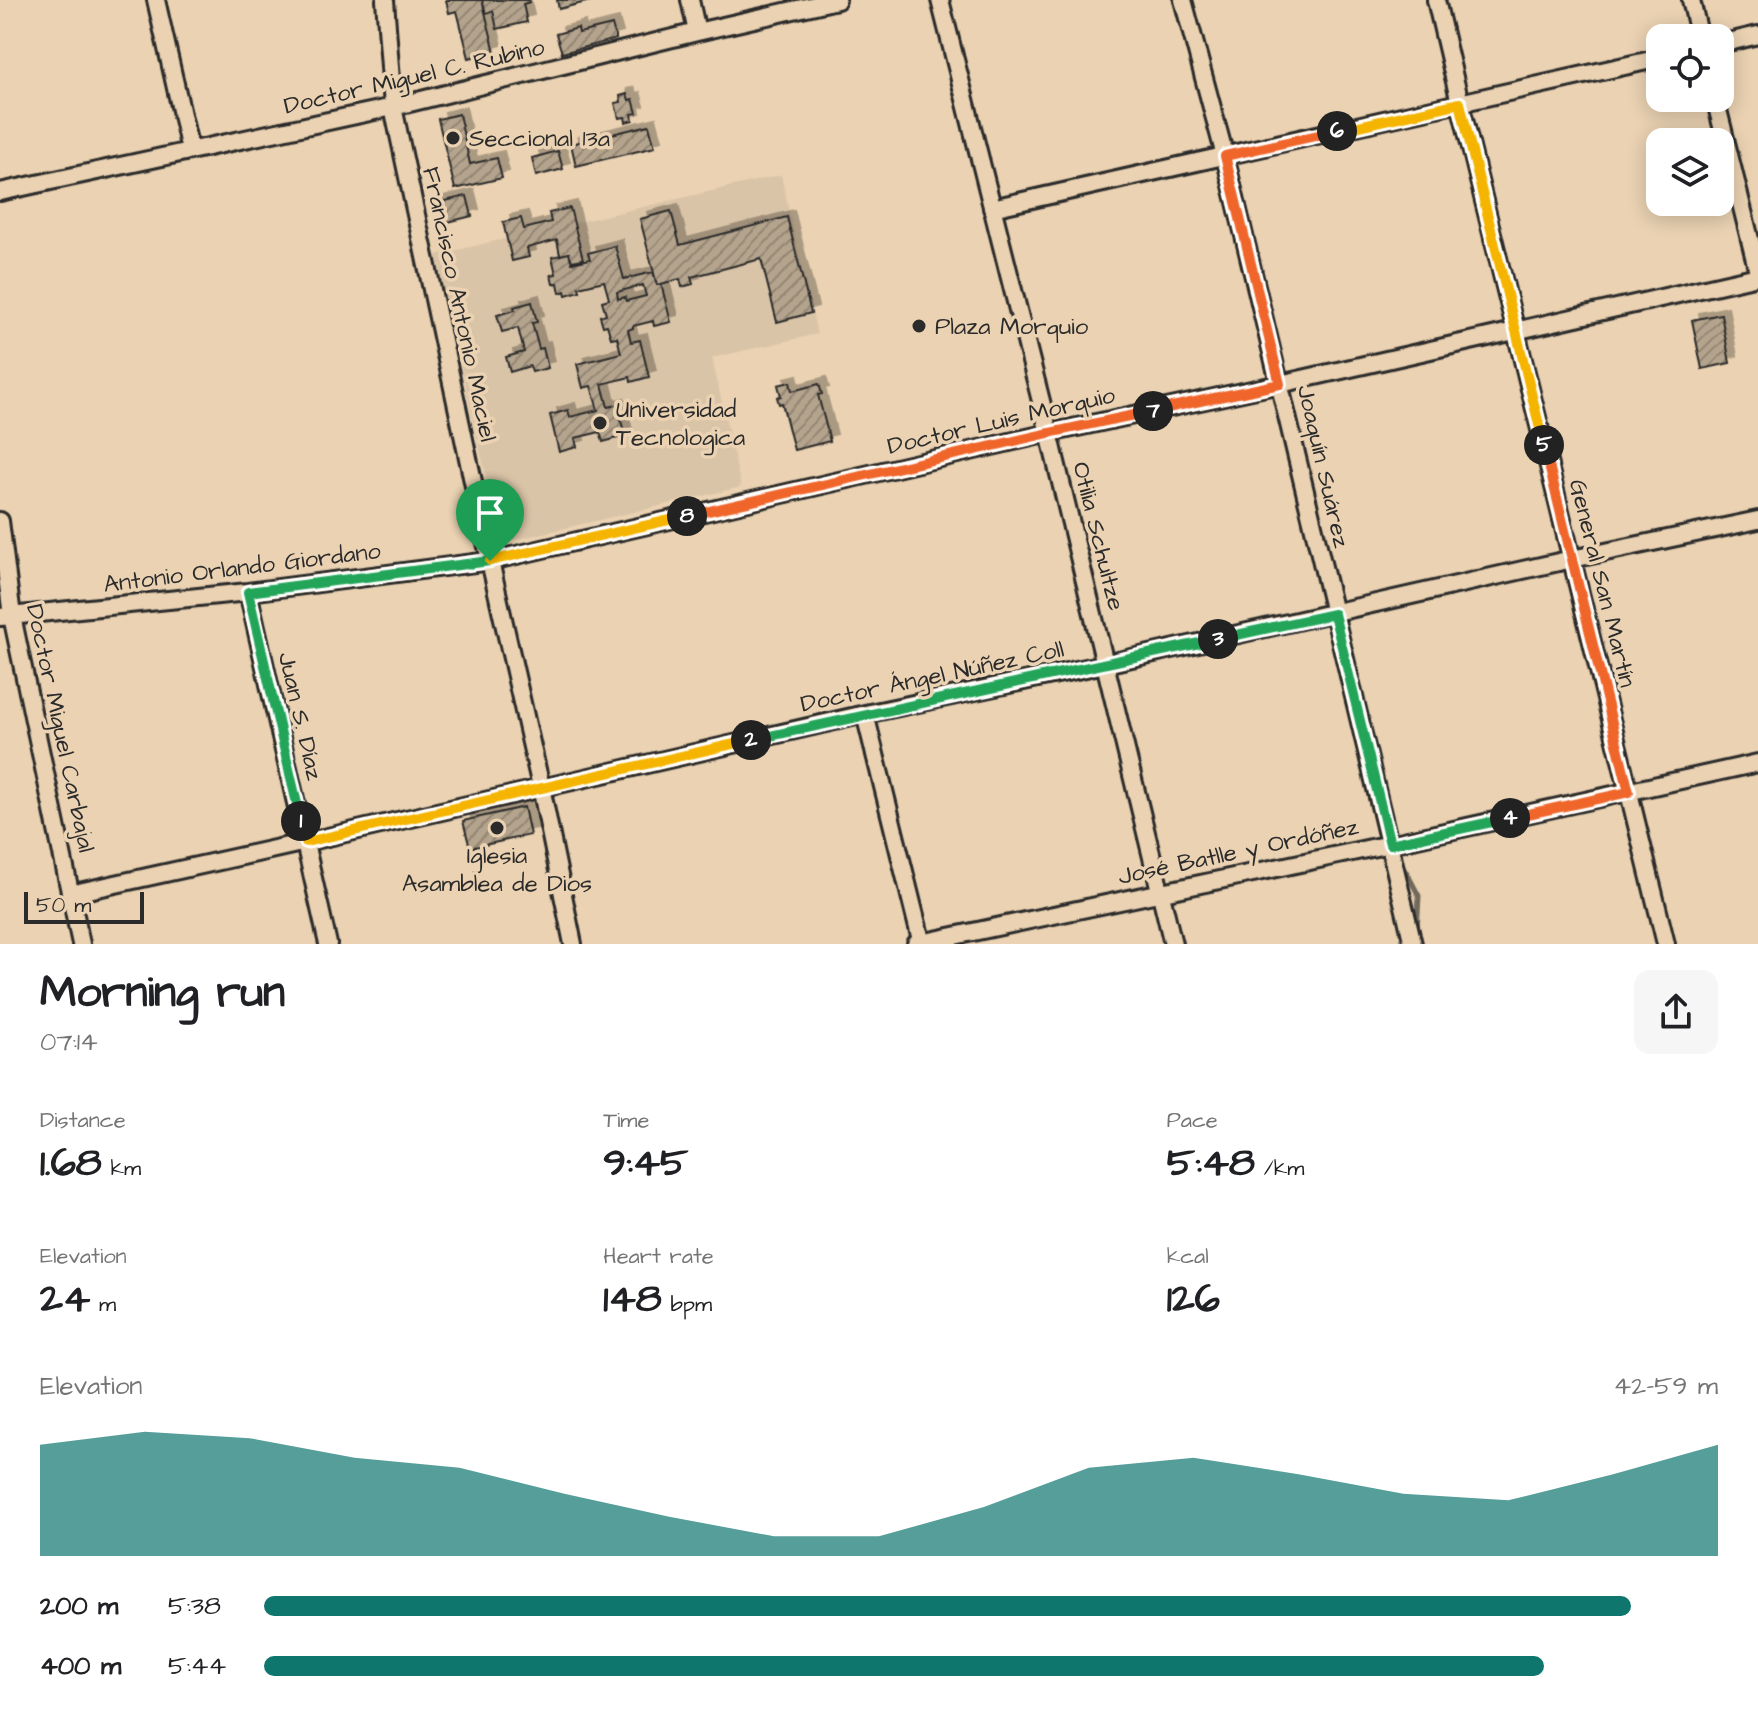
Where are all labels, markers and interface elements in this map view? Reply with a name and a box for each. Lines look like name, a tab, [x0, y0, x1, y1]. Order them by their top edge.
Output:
map controls	[1646, 24, 1734, 216]
button: locate	[1646, 24, 1734, 112]
street label: Doctor Miguel C. Rubino	[281, 30, 549, 125]
pin: 6	[1317, 111, 1357, 151]
text: 6	[1330, 115, 1344, 146]
place label: Seccional 13a	[469, 122, 610, 156]
button: layers	[1646, 128, 1734, 216]
marker: Seccional 13a	[444, 129, 462, 147]
street label: Francisco Antonio Maciel	[413, 164, 505, 445]
place label: Plaza Morquio	[935, 310, 1089, 344]
marker: Plaza Morquio	[910, 317, 928, 335]
street label: Doctor Luis Morquio	[884, 378, 1119, 464]
street label: Joaquín Suárez	[1288, 381, 1358, 551]
pin: 7	[1133, 391, 1173, 431]
place label: Universidad Tecnologica	[616, 393, 745, 456]
text: 7	[1146, 395, 1160, 426]
marker: Universidad Tecnologica	[591, 414, 609, 432]
pin: 5	[1524, 425, 1564, 465]
text: 5	[1536, 429, 1552, 460]
street label: Otilia Schultze	[1063, 459, 1133, 614]
street label: General San Martín	[1560, 476, 1644, 691]
pin	[456, 479, 524, 561]
icon: arrive	[468, 491, 512, 535]
pin: 8	[667, 496, 707, 536]
text: 8	[680, 500, 694, 531]
street label: Antonio Orlando Giordano	[102, 534, 383, 602]
street label: Doctor Miguel Carbajal	[16, 601, 103, 856]
pin: 3	[1198, 619, 1238, 659]
text: 3	[1212, 623, 1224, 654]
street label: Doctor Ángel Núñez Coll	[798, 632, 1067, 722]
street label: Juan S. Díaz	[269, 649, 331, 784]
pin: 2	[731, 720, 771, 760]
text: 2	[745, 724, 757, 755]
pin: 4	[1490, 798, 1530, 838]
pin: 1	[281, 801, 321, 841]
text: 4	[1503, 802, 1517, 833]
text: 1	[300, 805, 302, 836]
street label: José Batlle y Ordóñez	[1115, 810, 1362, 895]
marker: Iglesia Asamblea de Dios	[488, 819, 506, 837]
place label: Iglesia Asamblea de Dios	[402, 839, 592, 901]
scale bar	[24, 888, 144, 924]
text: 50 m	[36, 890, 91, 921]
text: Morning run	[40, 963, 285, 1024]
button: share	[1634, 970, 1718, 1054]
text: 07:14	[40, 1024, 98, 1060]
text: Distance	[40, 1105, 126, 1136]
text: Time	[603, 1105, 649, 1136]
text: Pace	[1167, 1105, 1218, 1136]
text: 1.68	[40, 1136, 102, 1191]
text: 9:45	[603, 1136, 688, 1191]
text: 5:48	[1167, 1136, 1255, 1191]
text: km	[102, 1153, 141, 1184]
text: /km	[1255, 1153, 1304, 1184]
text: Elevation	[40, 1241, 127, 1272]
text: Heart rate	[603, 1241, 714, 1272]
text: kcal	[1167, 1241, 1209, 1272]
text: 24	[40, 1272, 90, 1327]
text: 148	[603, 1272, 662, 1327]
text: 126	[1167, 1272, 1220, 1327]
text: m	[90, 1289, 116, 1320]
text: bpm	[662, 1289, 712, 1320]
text: Elevation	[40, 1368, 142, 1404]
text: 42–59 m	[1613, 1368, 1718, 1404]
text: 200 m	[40, 1588, 118, 1624]
text: 5:38	[168, 1588, 221, 1624]
text: 400 m	[40, 1648, 121, 1684]
text: 5:44	[168, 1648, 226, 1684]

